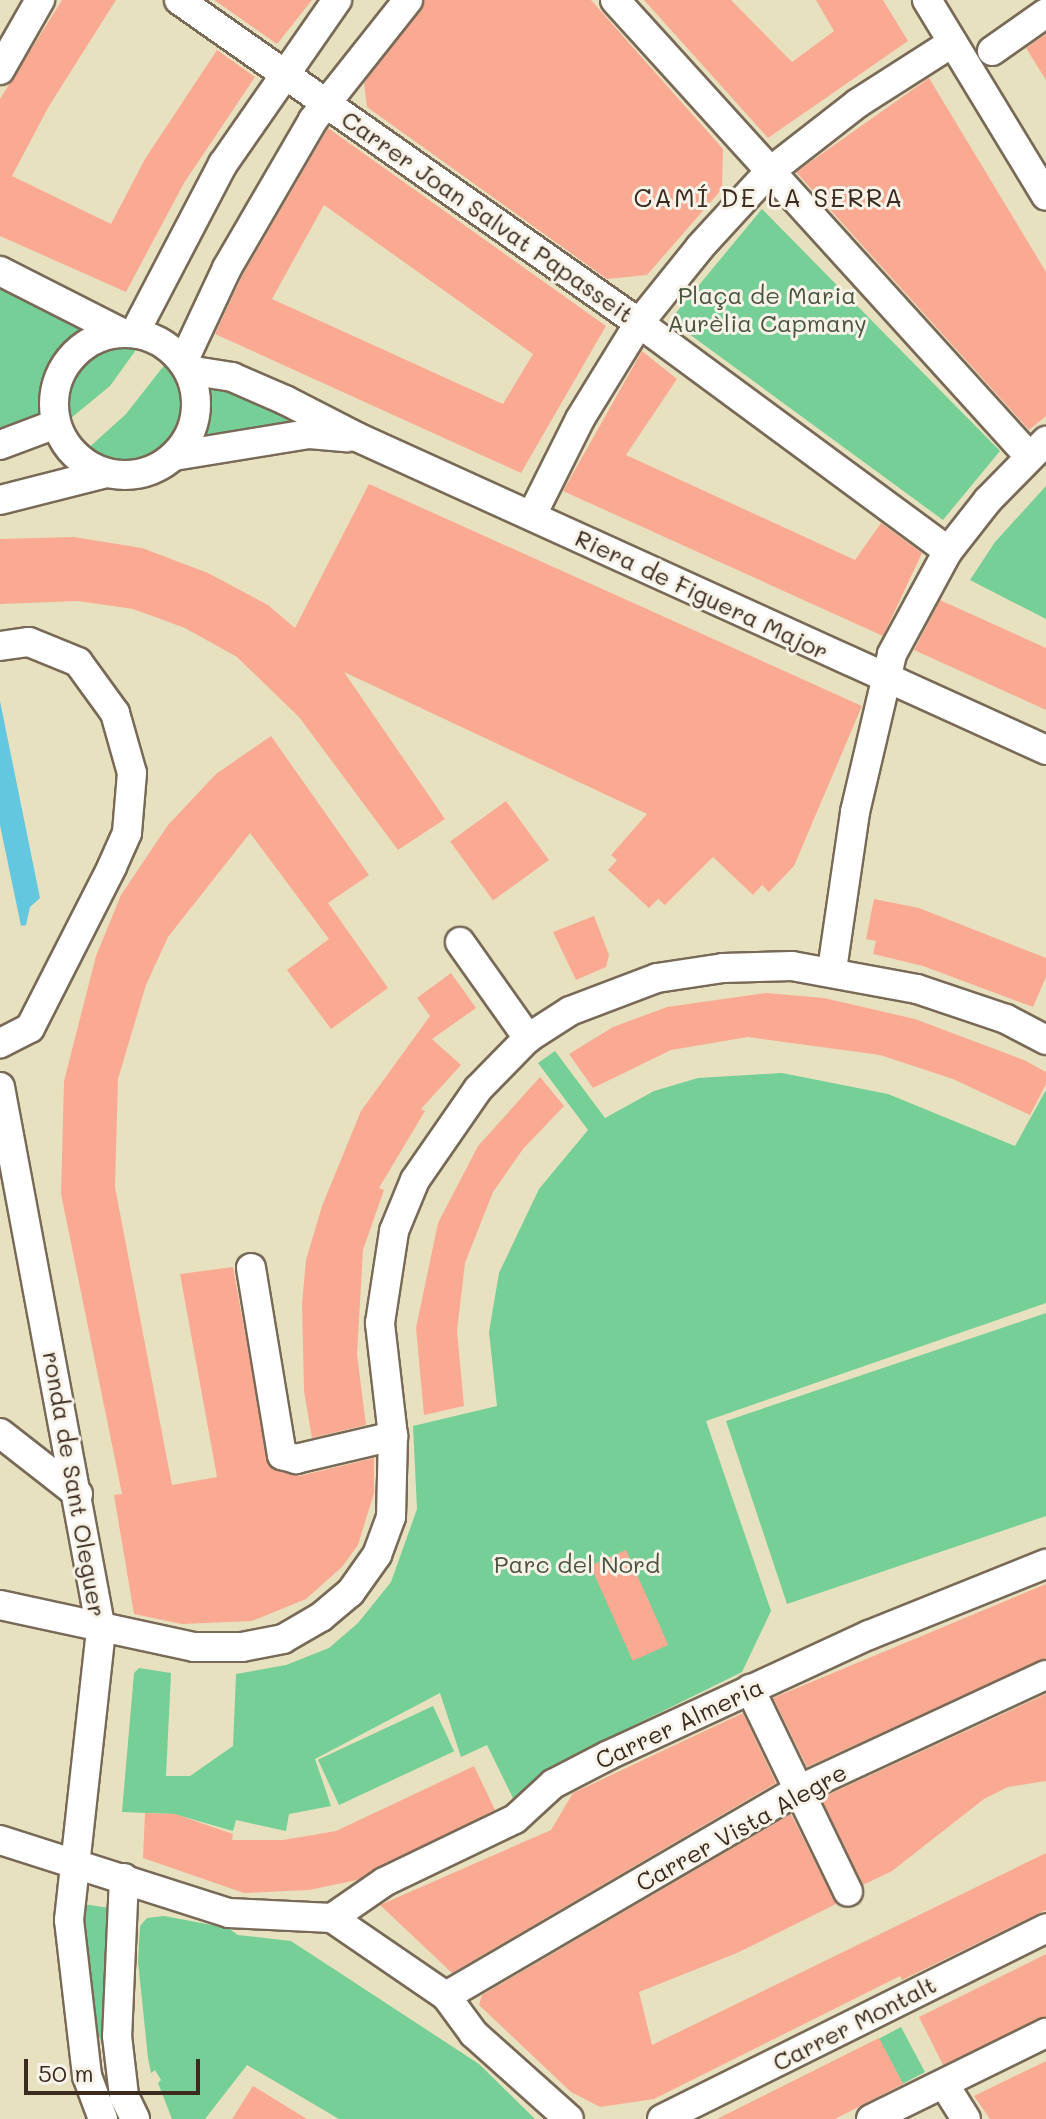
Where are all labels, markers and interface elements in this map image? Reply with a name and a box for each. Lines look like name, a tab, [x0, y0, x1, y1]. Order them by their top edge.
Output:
street label: Carrer Joan Salvat Papasseit	[336, 104, 640, 328]
district label: CAMÍ DE LA SERRA	[634, 182, 904, 214]
park label: Plaça de Maria Aurèlia Capmany	[667, 281, 867, 337]
street label: Riera de Figuera Major	[571, 523, 833, 665]
street label: ronda de Sant Oleguer	[37, 1349, 113, 1619]
park label: Parc del Nord	[494, 1550, 660, 1578]
street label: Carrer Almeria	[591, 1672, 767, 1774]
street label: Carrer Vista Alegre	[631, 1757, 851, 1897]
street label: Carrer Montalt	[767, 1969, 941, 2077]
scale bar	[28, 2043, 204, 2093]
text: 50 m	[38, 2057, 94, 2088]

